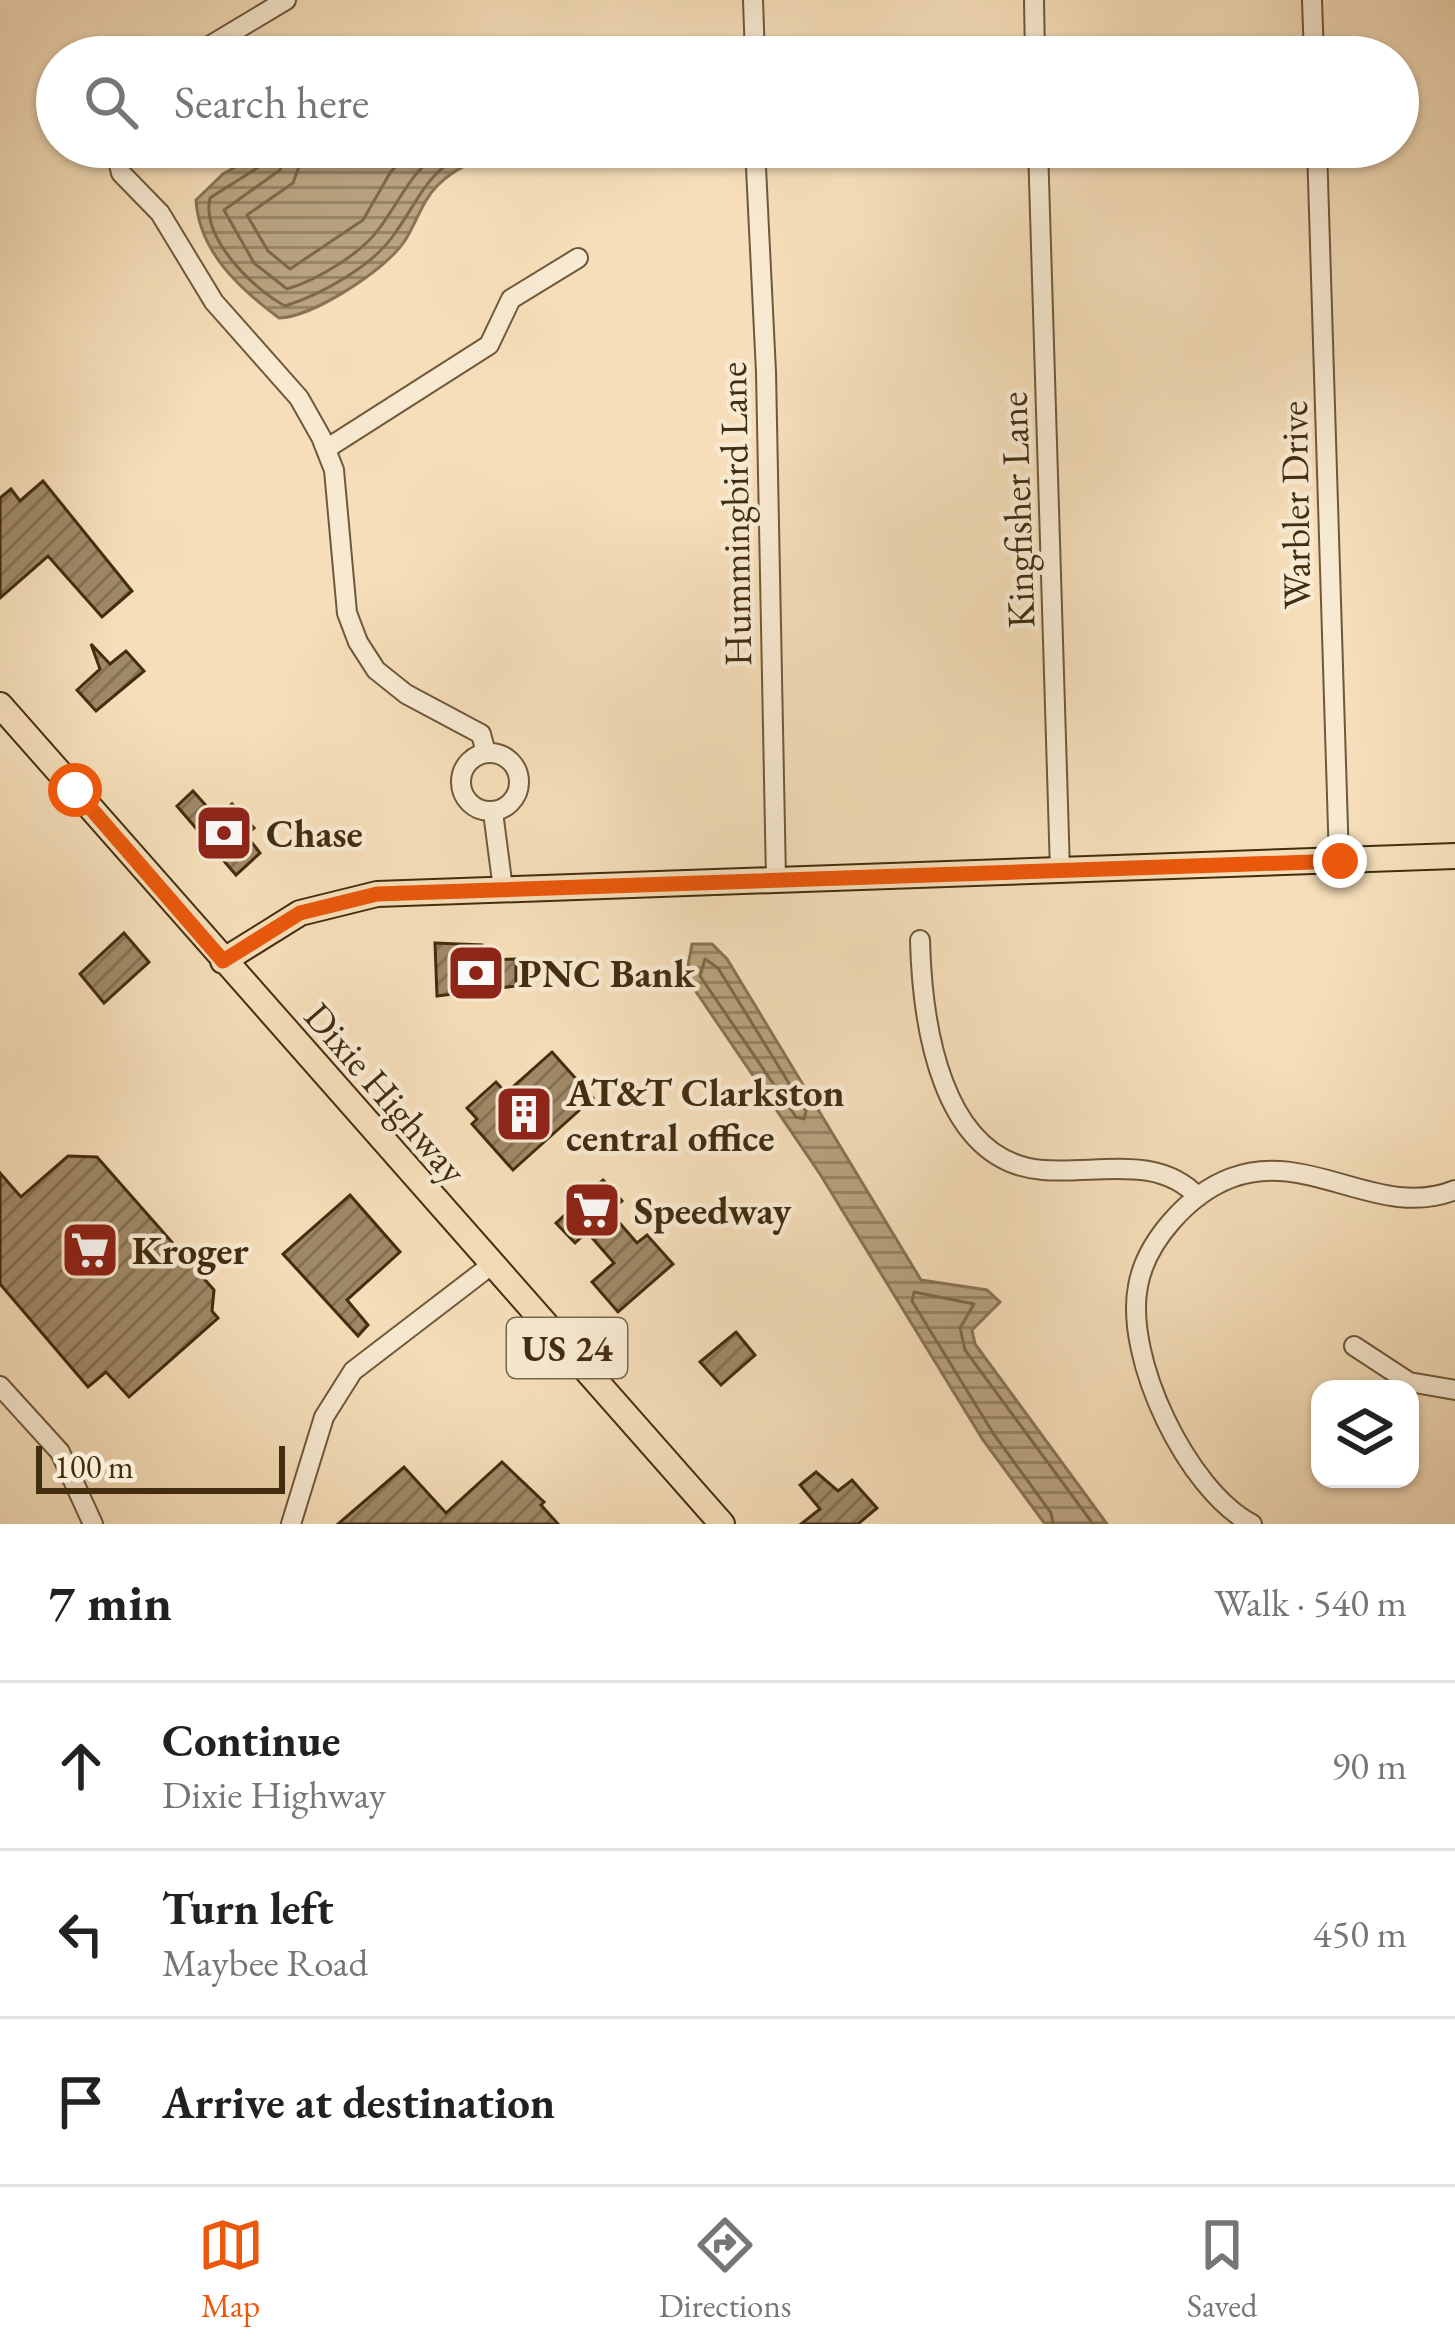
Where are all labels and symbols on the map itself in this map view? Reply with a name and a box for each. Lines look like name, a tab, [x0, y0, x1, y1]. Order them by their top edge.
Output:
street label: Hummingbird Lane	[707, 361, 763, 667]
street label: Kingfisher Lane	[987, 391, 1047, 629]
street label: Warbler Drive	[1268, 400, 1322, 610]
route start	[48, 763, 102, 817]
bank icon: Chase	[193, 802, 255, 864]
place label: Chase	[266, 808, 363, 859]
route end	[1313, 834, 1367, 888]
bank icon: PNC Bank	[445, 942, 507, 1004]
place label: PNC Bank	[518, 948, 696, 999]
street label: Dixie Highway	[293, 992, 479, 1195]
place label: AT&T Clarkston central office	[565, 1067, 845, 1163]
building icon: AT&T Clarkston central office	[493, 1083, 555, 1145]
supermarket icon: Speedway	[561, 1179, 623, 1241]
place label: Speedway	[634, 1185, 792, 1236]
supermarket icon: Kroger	[59, 1219, 121, 1281]
place label: Kroger	[132, 1225, 249, 1276]
road number: US 24	[507, 1318, 627, 1378]
scale bar	[36, 1440, 285, 1493]

